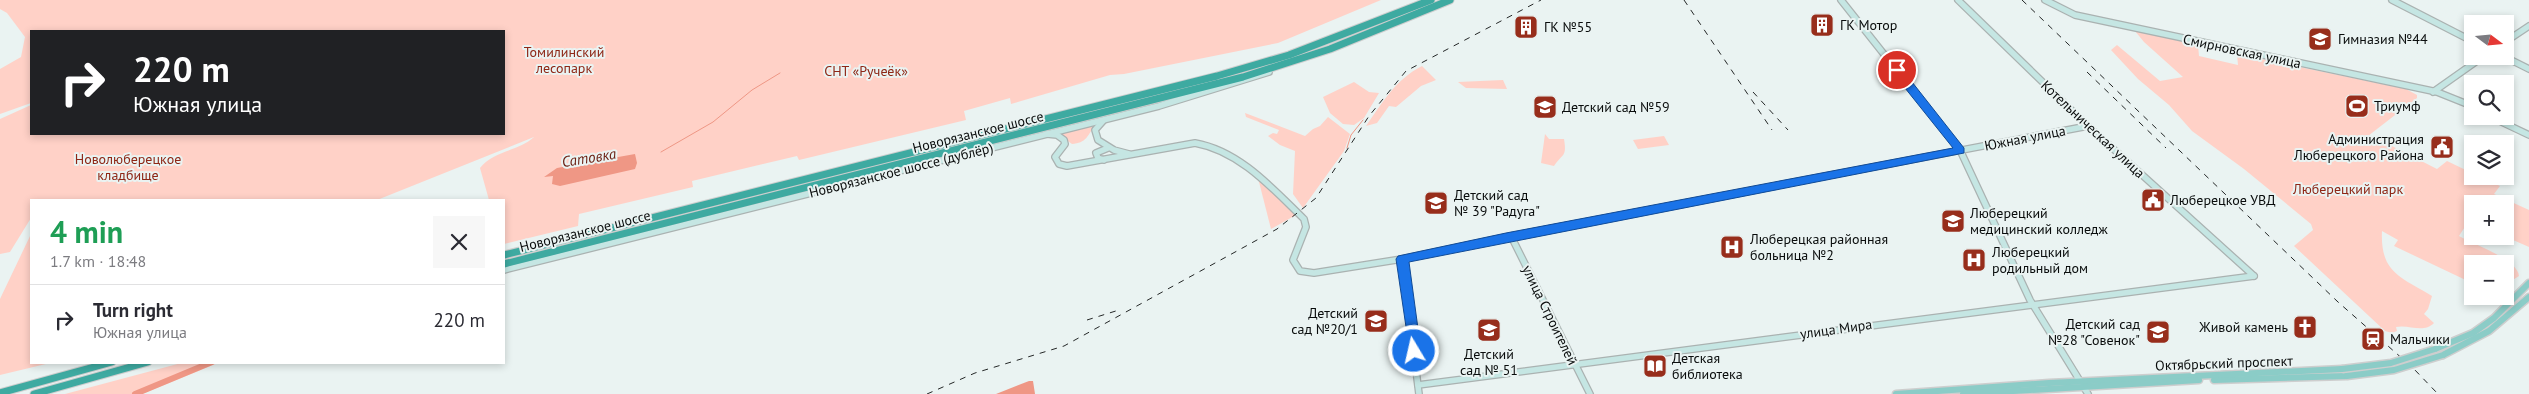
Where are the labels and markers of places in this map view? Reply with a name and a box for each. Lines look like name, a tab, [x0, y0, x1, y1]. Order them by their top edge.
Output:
building icon: ГК Мотор	[1809, 12, 1835, 38]
building icon: ГК №55	[1513, 14, 1539, 40]
place label: ГК Мотор	[1840, 16, 1897, 34]
place label: ГК №55	[1544, 18, 1592, 36]
school or university icon: Гимназия №44	[2307, 26, 2333, 52]
place label: Гимназия №44	[2338, 30, 2428, 48]
pin	[1876, 49, 1918, 91]
sports icon: Триумф	[2344, 93, 2370, 119]
school or university icon: Детский сад №59	[1532, 94, 1558, 120]
place label: Триумф	[2374, 97, 2421, 115]
place label: Детский сад №59	[1562, 98, 1670, 116]
place label: Администрация Люберецкого Района	[2293, 130, 2424, 164]
public building icon: Администрация Люберецкого Района	[2429, 134, 2455, 160]
place label: Детский сад № 39 "Радуга"	[1454, 186, 1540, 220]
public building icon: Люберецкое УВД	[2140, 187, 2166, 213]
school or university icon: Детский сад № 39 "Радуга"	[1423, 190, 1449, 216]
place label: Люберецкое УВД	[2169, 191, 2276, 209]
place label: Люберецкий медицинский колледж	[1969, 204, 2108, 238]
school or university icon: Люберецкий медицинский колледж	[1940, 208, 1966, 234]
place label: Люберецкая районная больница №2	[1749, 230, 1888, 264]
hospital icon: Люберецкая районная больница №2	[1719, 234, 1745, 260]
place label: Люберецкий родильный дом	[1991, 243, 2088, 277]
hospital icon: Люберецкий родильный дом	[1961, 247, 1987, 273]
place label: Детский сад №20/1	[1291, 304, 1358, 338]
school or university icon: Детский сад №20/1	[1363, 308, 1389, 334]
church icon: Живой камень	[2292, 314, 2318, 340]
place label: Детский сад №28 "Совенок"	[2048, 315, 2140, 349]
school or university icon: Детский сад № 51	[1476, 317, 1502, 343]
place label: Живой камень	[2198, 318, 2288, 336]
school or university icon: Детский сад №28 "Совенок"	[2145, 319, 2171, 345]
station icon: Мальчики	[2360, 326, 2386, 352]
place label: Мальчики	[2390, 330, 2450, 348]
place label: Детский сад № 51	[1460, 345, 1518, 379]
place label: Детская библиотека	[1672, 349, 1743, 383]
library icon: Детская библиотека	[1642, 353, 1668, 379]

